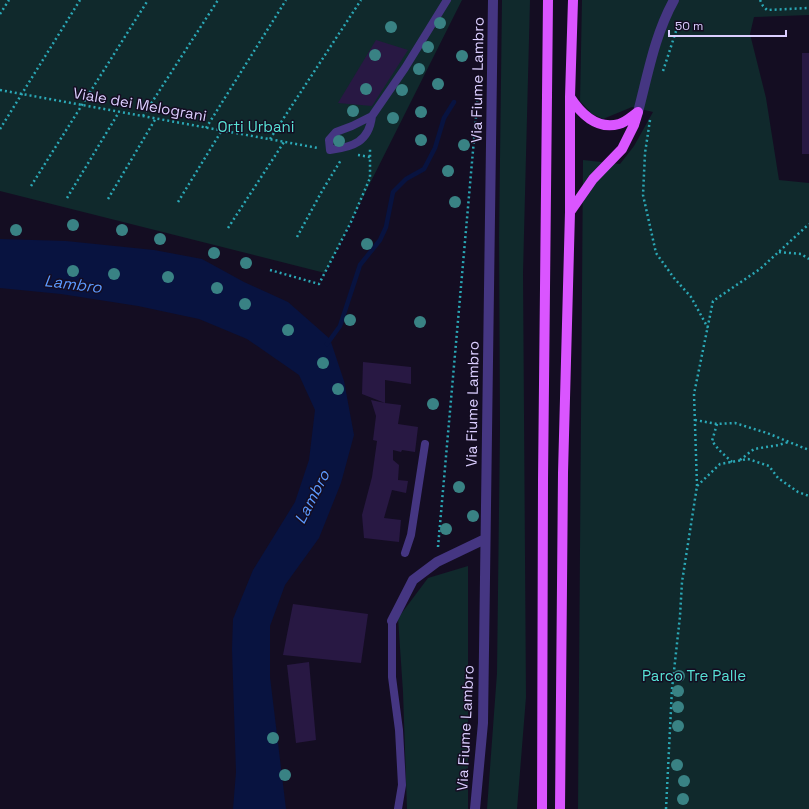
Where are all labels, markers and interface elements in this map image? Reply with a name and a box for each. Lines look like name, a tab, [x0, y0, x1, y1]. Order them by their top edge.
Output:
scale bar	[669, 12, 786, 38]
street label: Via Fiume Lambro	[466, 17, 488, 143]
text: 50 m	[675, 18, 703, 34]
street label: Viale dei Melograni	[72, 83, 208, 125]
park label: Orti Urbani	[218, 117, 294, 136]
water label: Lambro	[43, 270, 104, 298]
street label: Via Fiume Lambro	[461, 341, 483, 467]
water label: Lambro	[290, 466, 335, 527]
street label: Via Fiume Lambro	[452, 665, 478, 791]
park label: Parco Tre Palle	[642, 666, 746, 685]

